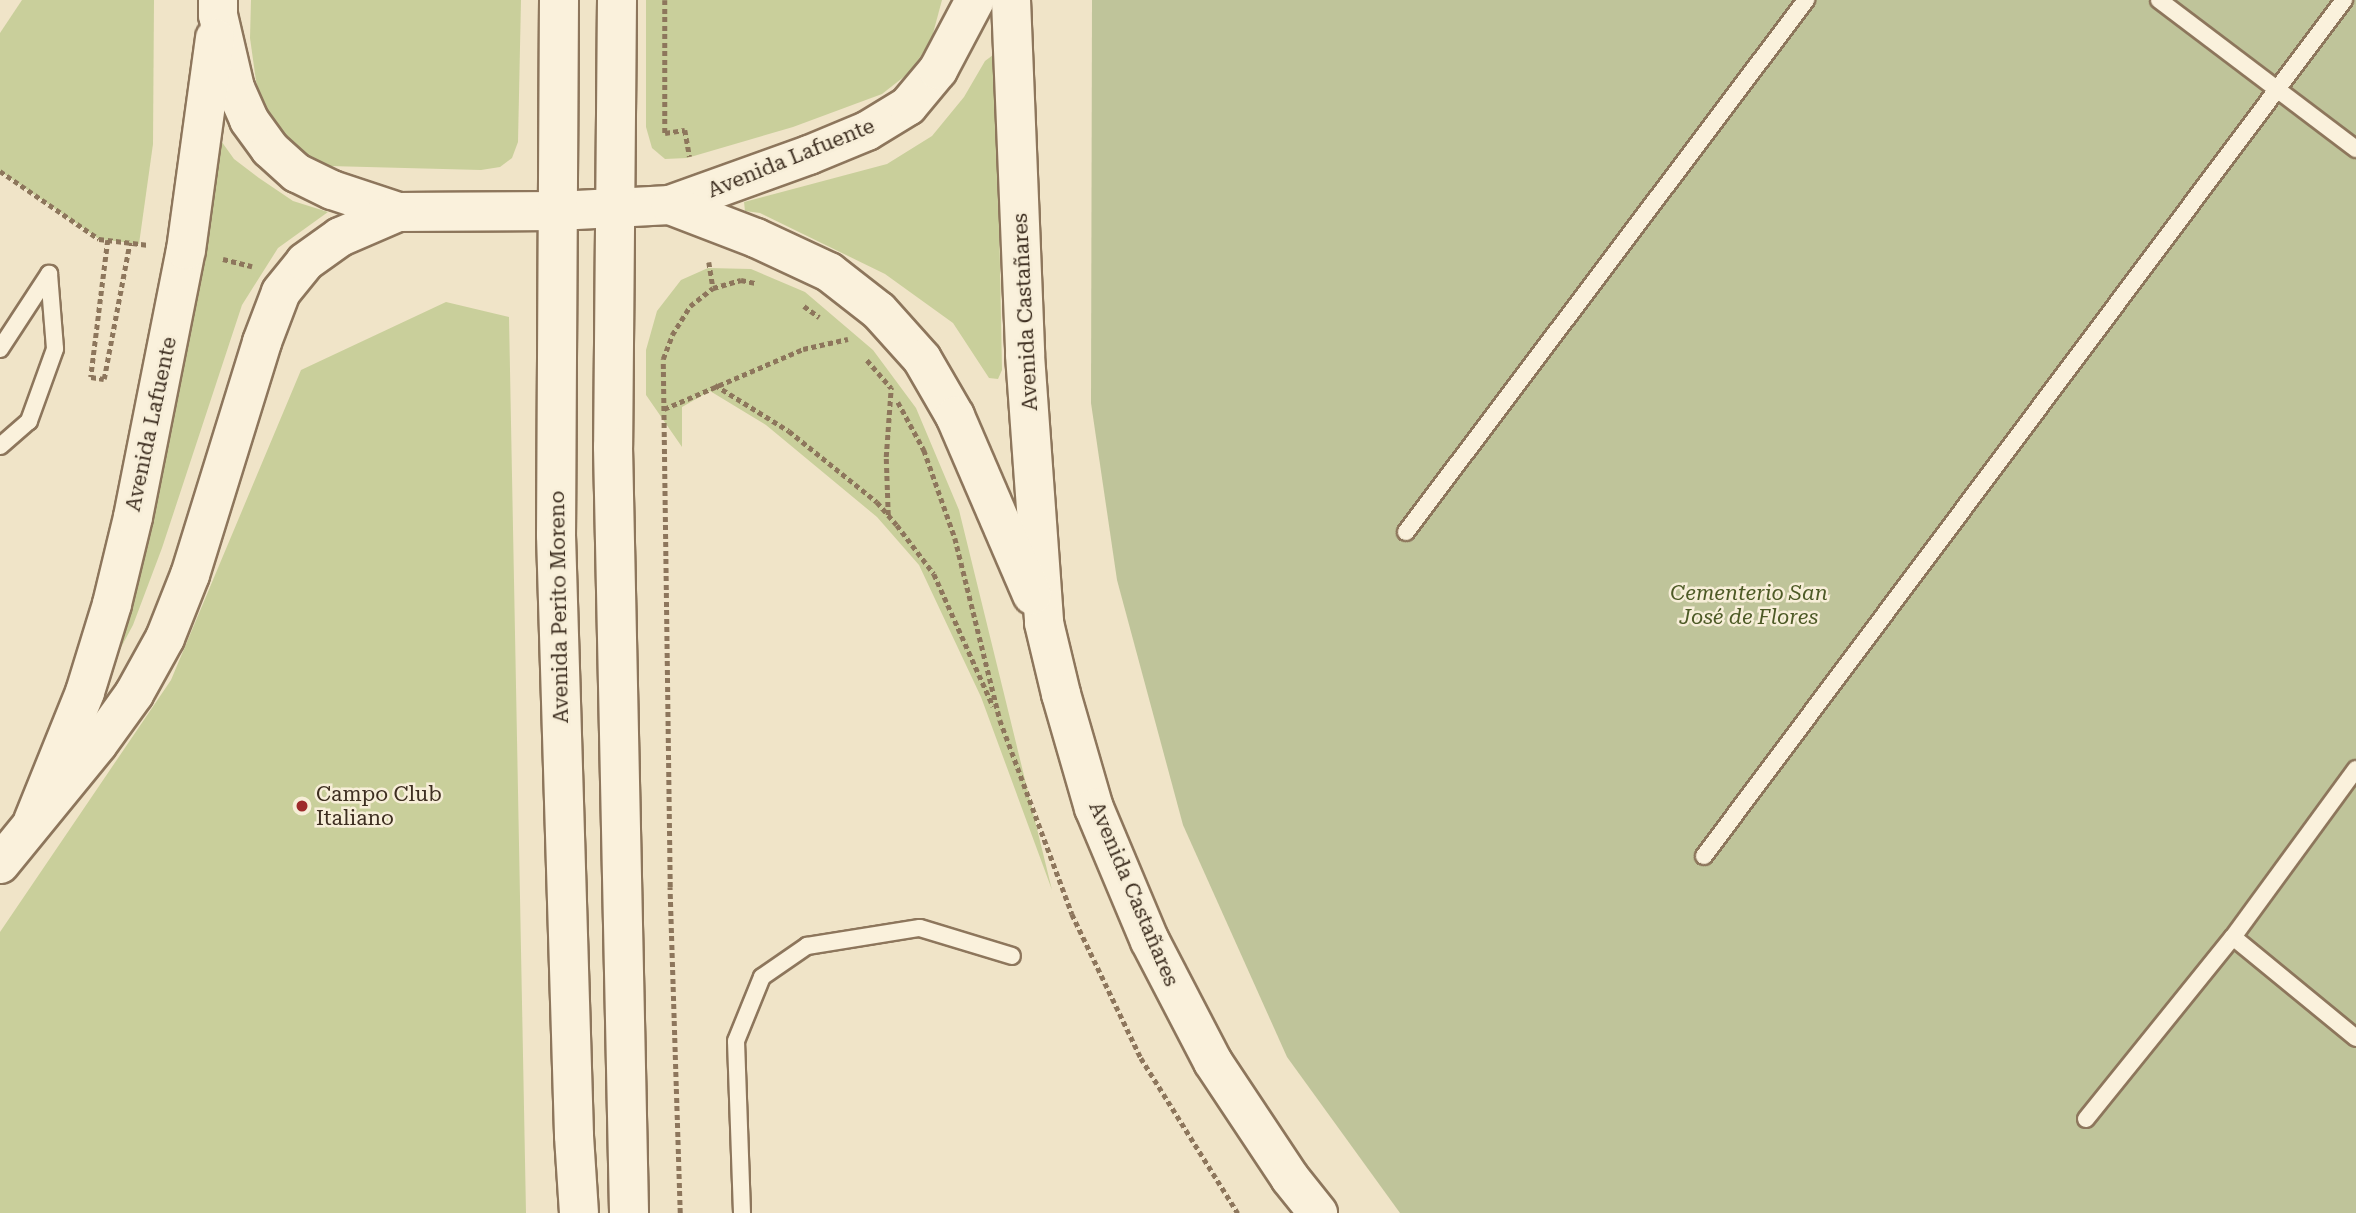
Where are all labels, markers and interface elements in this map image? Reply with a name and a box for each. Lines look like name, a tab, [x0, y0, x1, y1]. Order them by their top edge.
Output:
street label: Avenida Lafuente	[704, 113, 878, 203]
street label: Avenida Castañares	[1007, 212, 1043, 412]
street label: Avenida Lafuente	[120, 334, 182, 514]
street label: Avenida Perito Moreno	[544, 491, 574, 723]
park label: Cementerio San José de Flores	[1670, 580, 1828, 630]
place label: Campo Club Italiano	[316, 781, 442, 831]
marker: Campo Club Italiano	[294, 798, 310, 814]
street label: Avenida Castañares	[1084, 798, 1184, 990]

